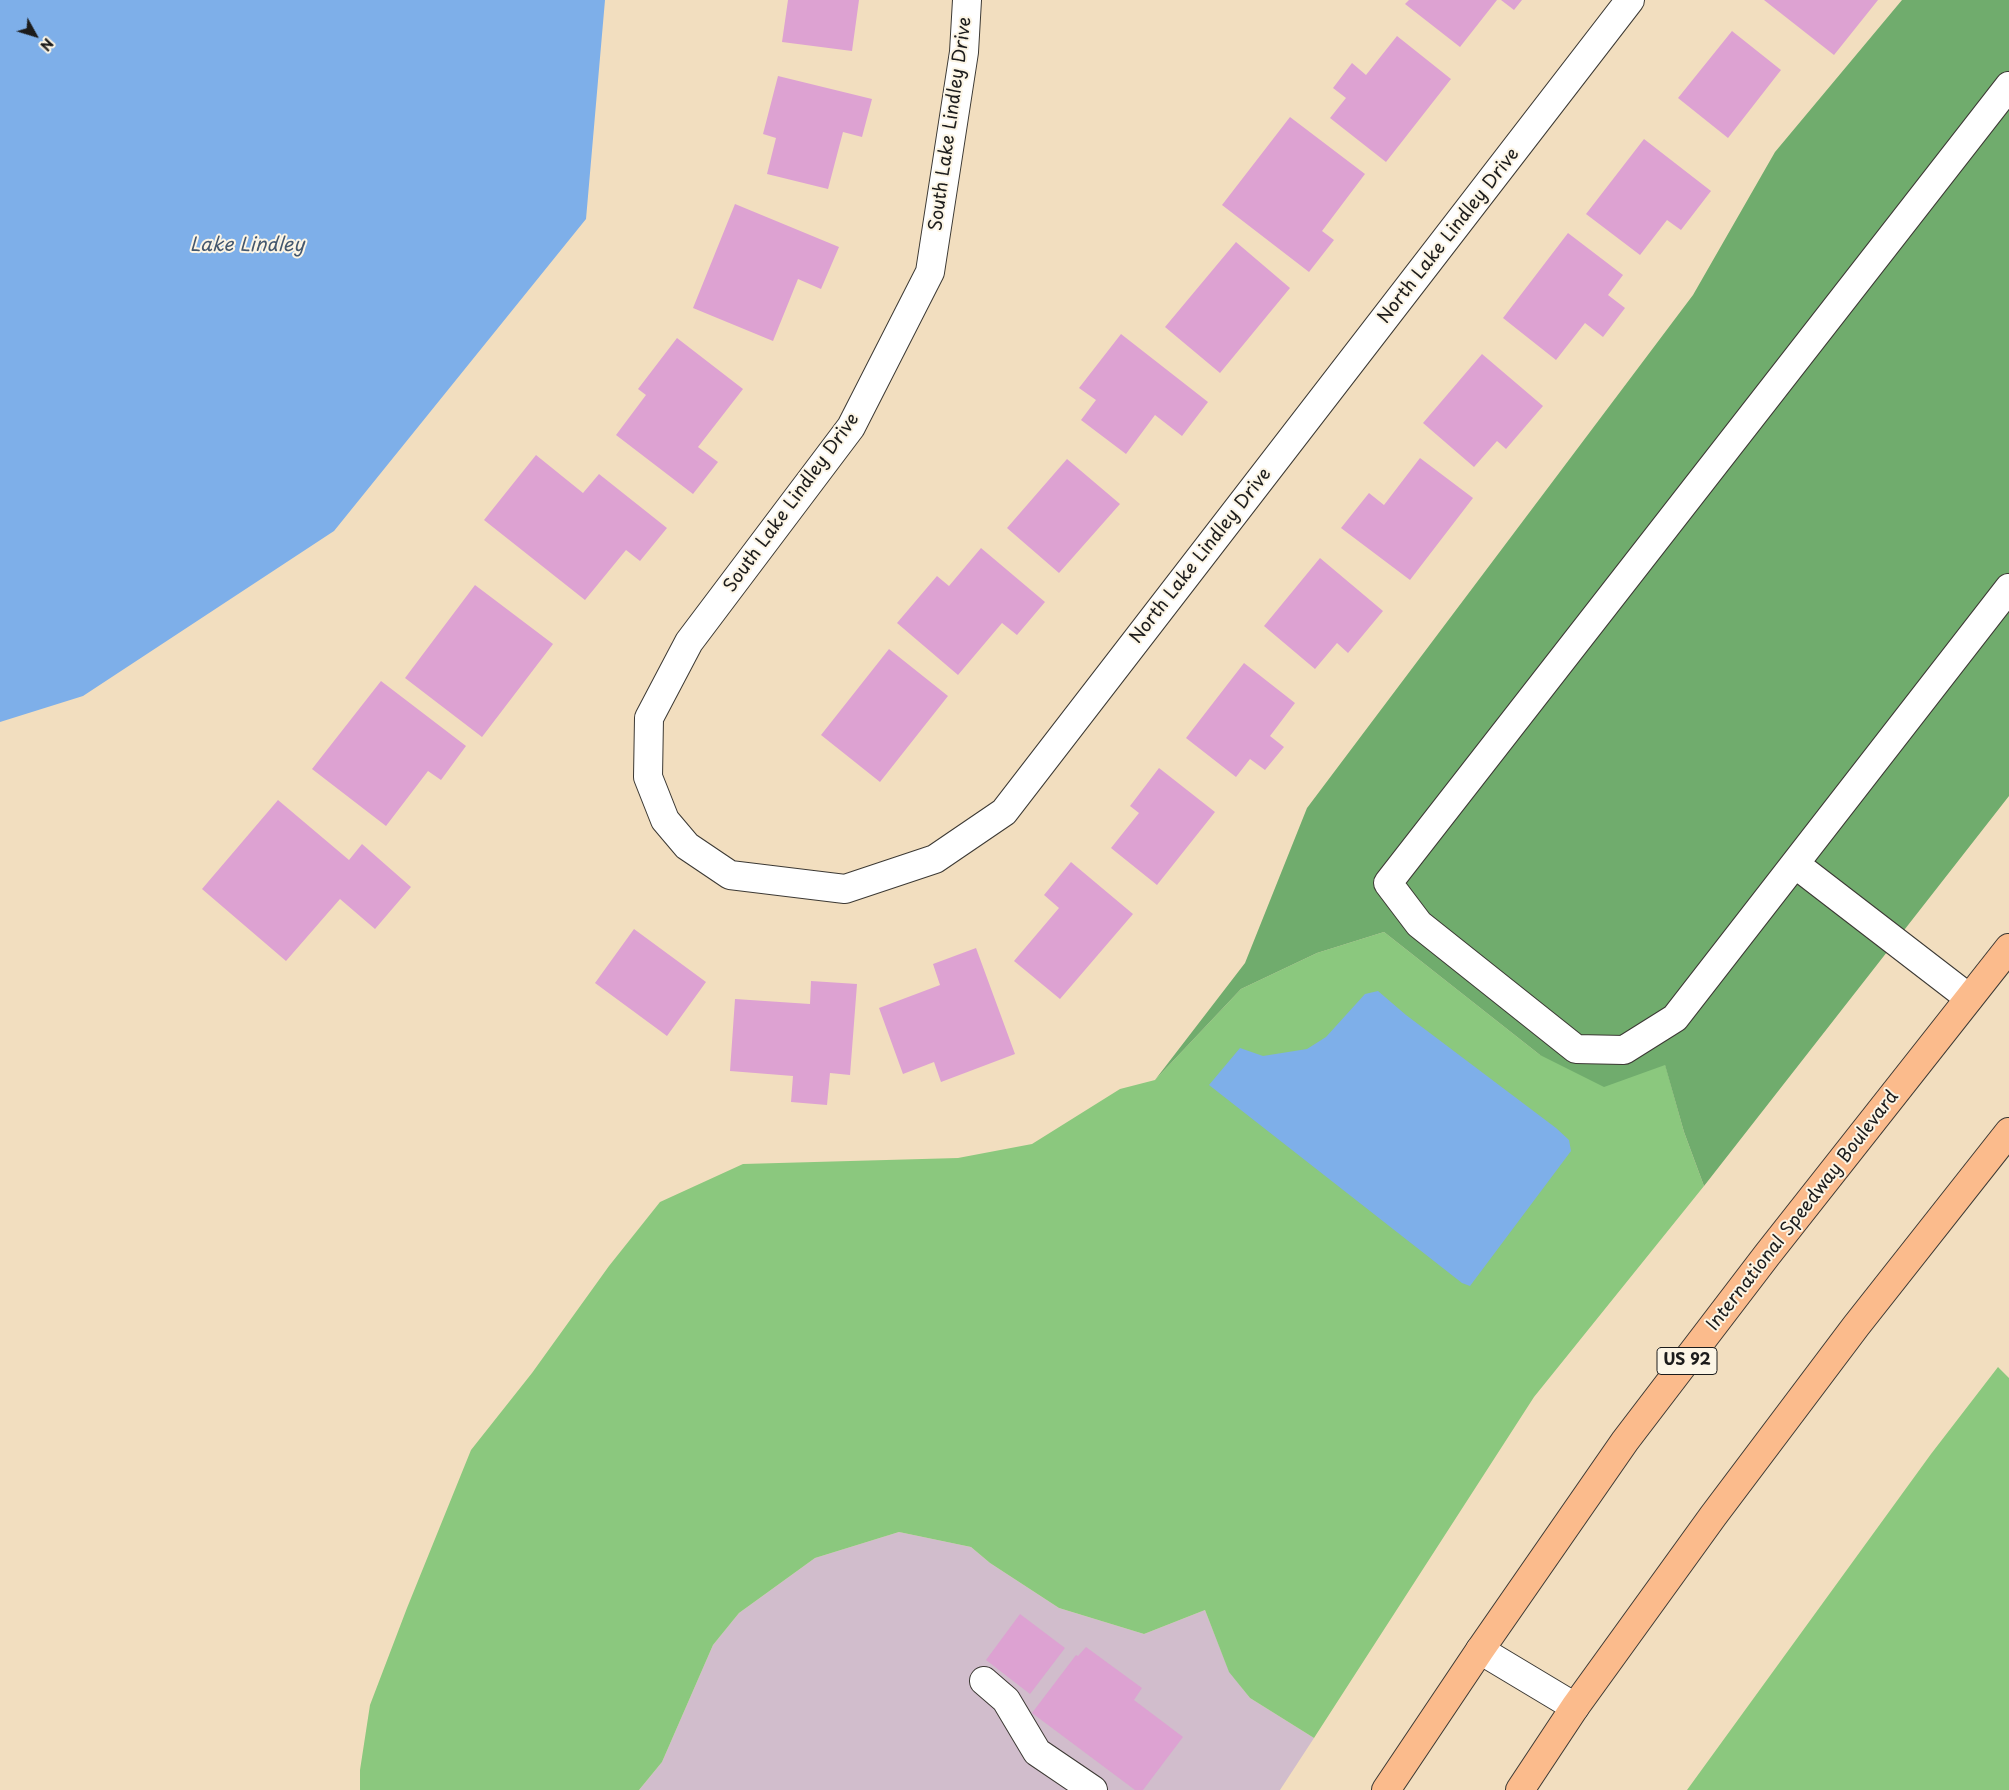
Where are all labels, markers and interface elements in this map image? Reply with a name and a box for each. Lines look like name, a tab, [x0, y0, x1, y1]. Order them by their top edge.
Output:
north arrow	[10, 10, 60, 60]
street label: South Lake Lindley Drive	[925, 16, 977, 232]
text: N	[35, 34, 59, 56]
street label: North Lake Lindley Drive	[1374, 144, 1524, 328]
water label: Lake Lindley	[190, 235, 304, 257]
street label: South Lake Lindley Drive	[720, 409, 864, 597]
street label: North Lake Lindley Drive	[1126, 464, 1276, 648]
street label: International Speedway Boulevard	[1703, 1087, 1903, 1335]
road number: US 92	[1657, 1348, 1717, 1374]

